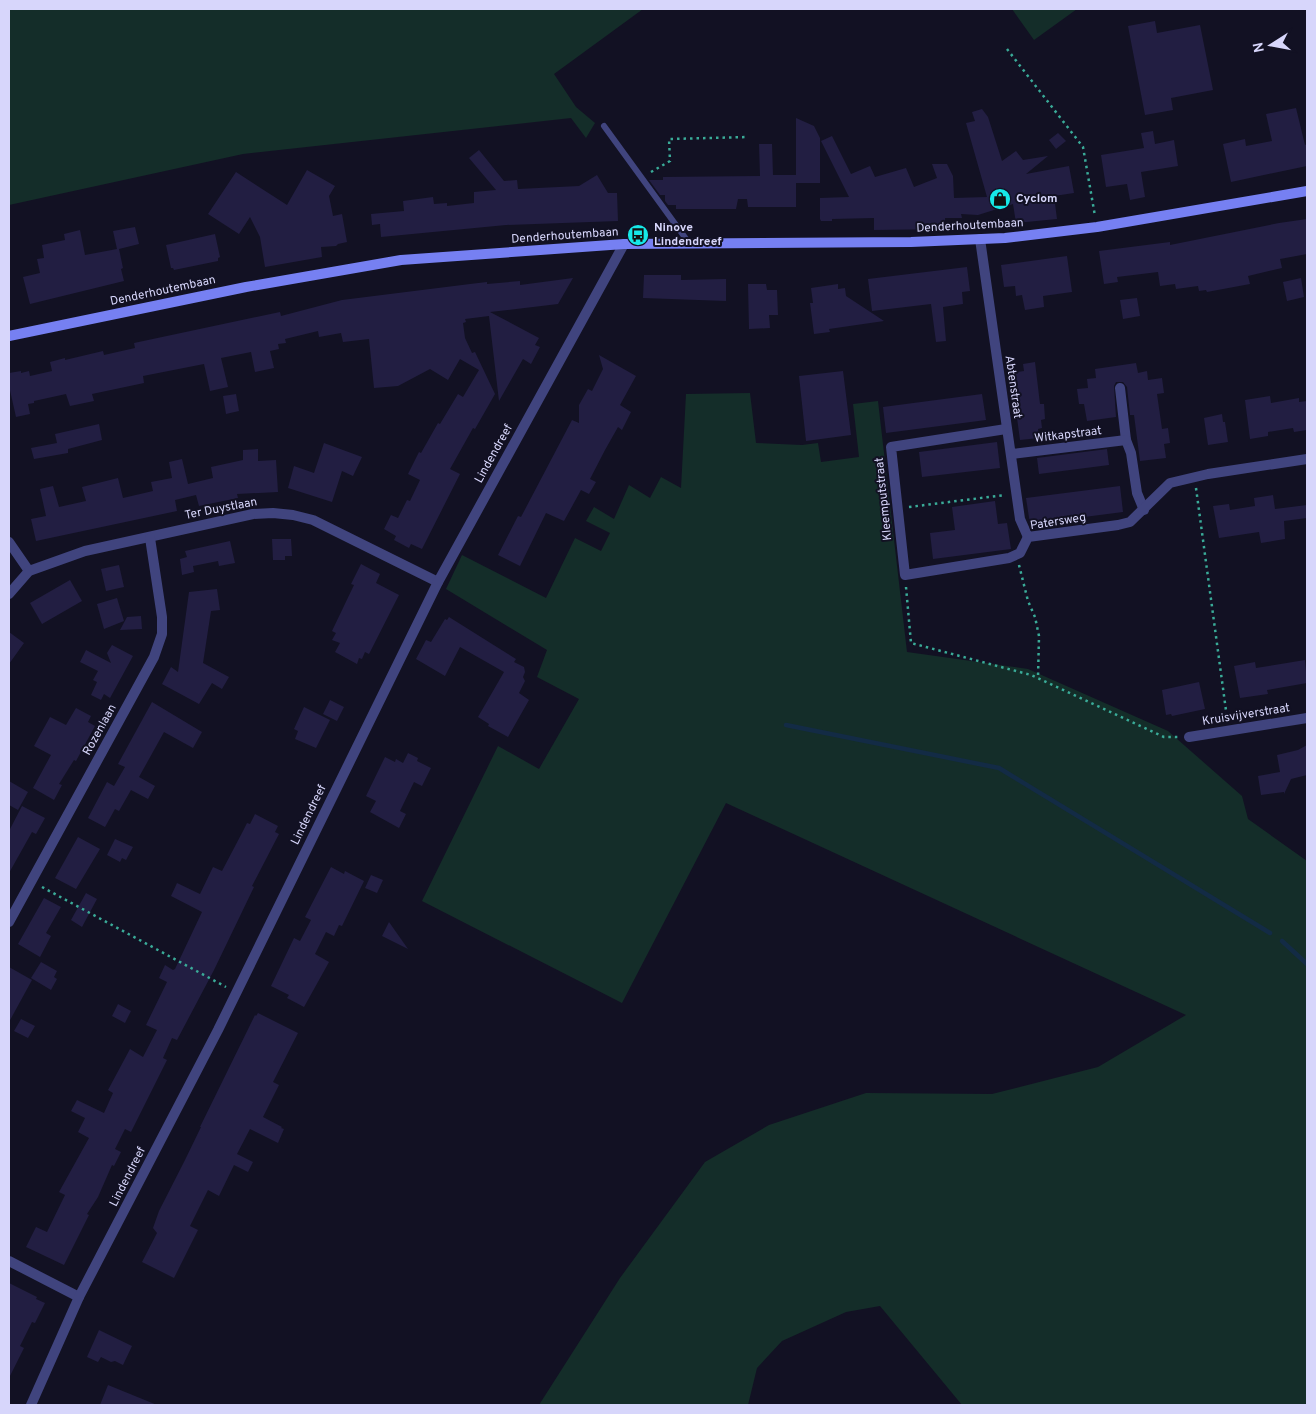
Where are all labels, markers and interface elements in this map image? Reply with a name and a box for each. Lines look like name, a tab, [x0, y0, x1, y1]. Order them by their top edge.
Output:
north arrow	[1246, 20, 1296, 70]
text: N	[1250, 41, 1269, 54]
shop icon: Cyclom	[988, 187, 1012, 211]
place label: Cyclom	[1016, 191, 1057, 207]
street label: Denderhoutembaan	[916, 215, 1024, 237]
place label: Ninove Lindendreef	[654, 220, 722, 250]
bus stop icon: Ninove Lindendreef	[626, 223, 650, 247]
street label: Denderhoutembaan	[511, 224, 619, 248]
street label: Denderhoutembaan	[109, 272, 217, 310]
street label: Abtenstraat	[1001, 354, 1025, 420]
street label: Lindendreef	[471, 422, 517, 486]
street label: Witkapstraat	[1033, 423, 1103, 447]
street label: Kleemputstraat	[872, 457, 896, 541]
street label: Ter Duystlaan	[183, 494, 259, 524]
street label: Patersweg	[1029, 510, 1087, 534]
street label: Kruisvijverstraat	[1201, 700, 1291, 730]
street label: Rozenlaan	[79, 702, 121, 758]
street label: Lindendreef	[288, 782, 330, 848]
street label: Lindendreef	[106, 1144, 150, 1210]

